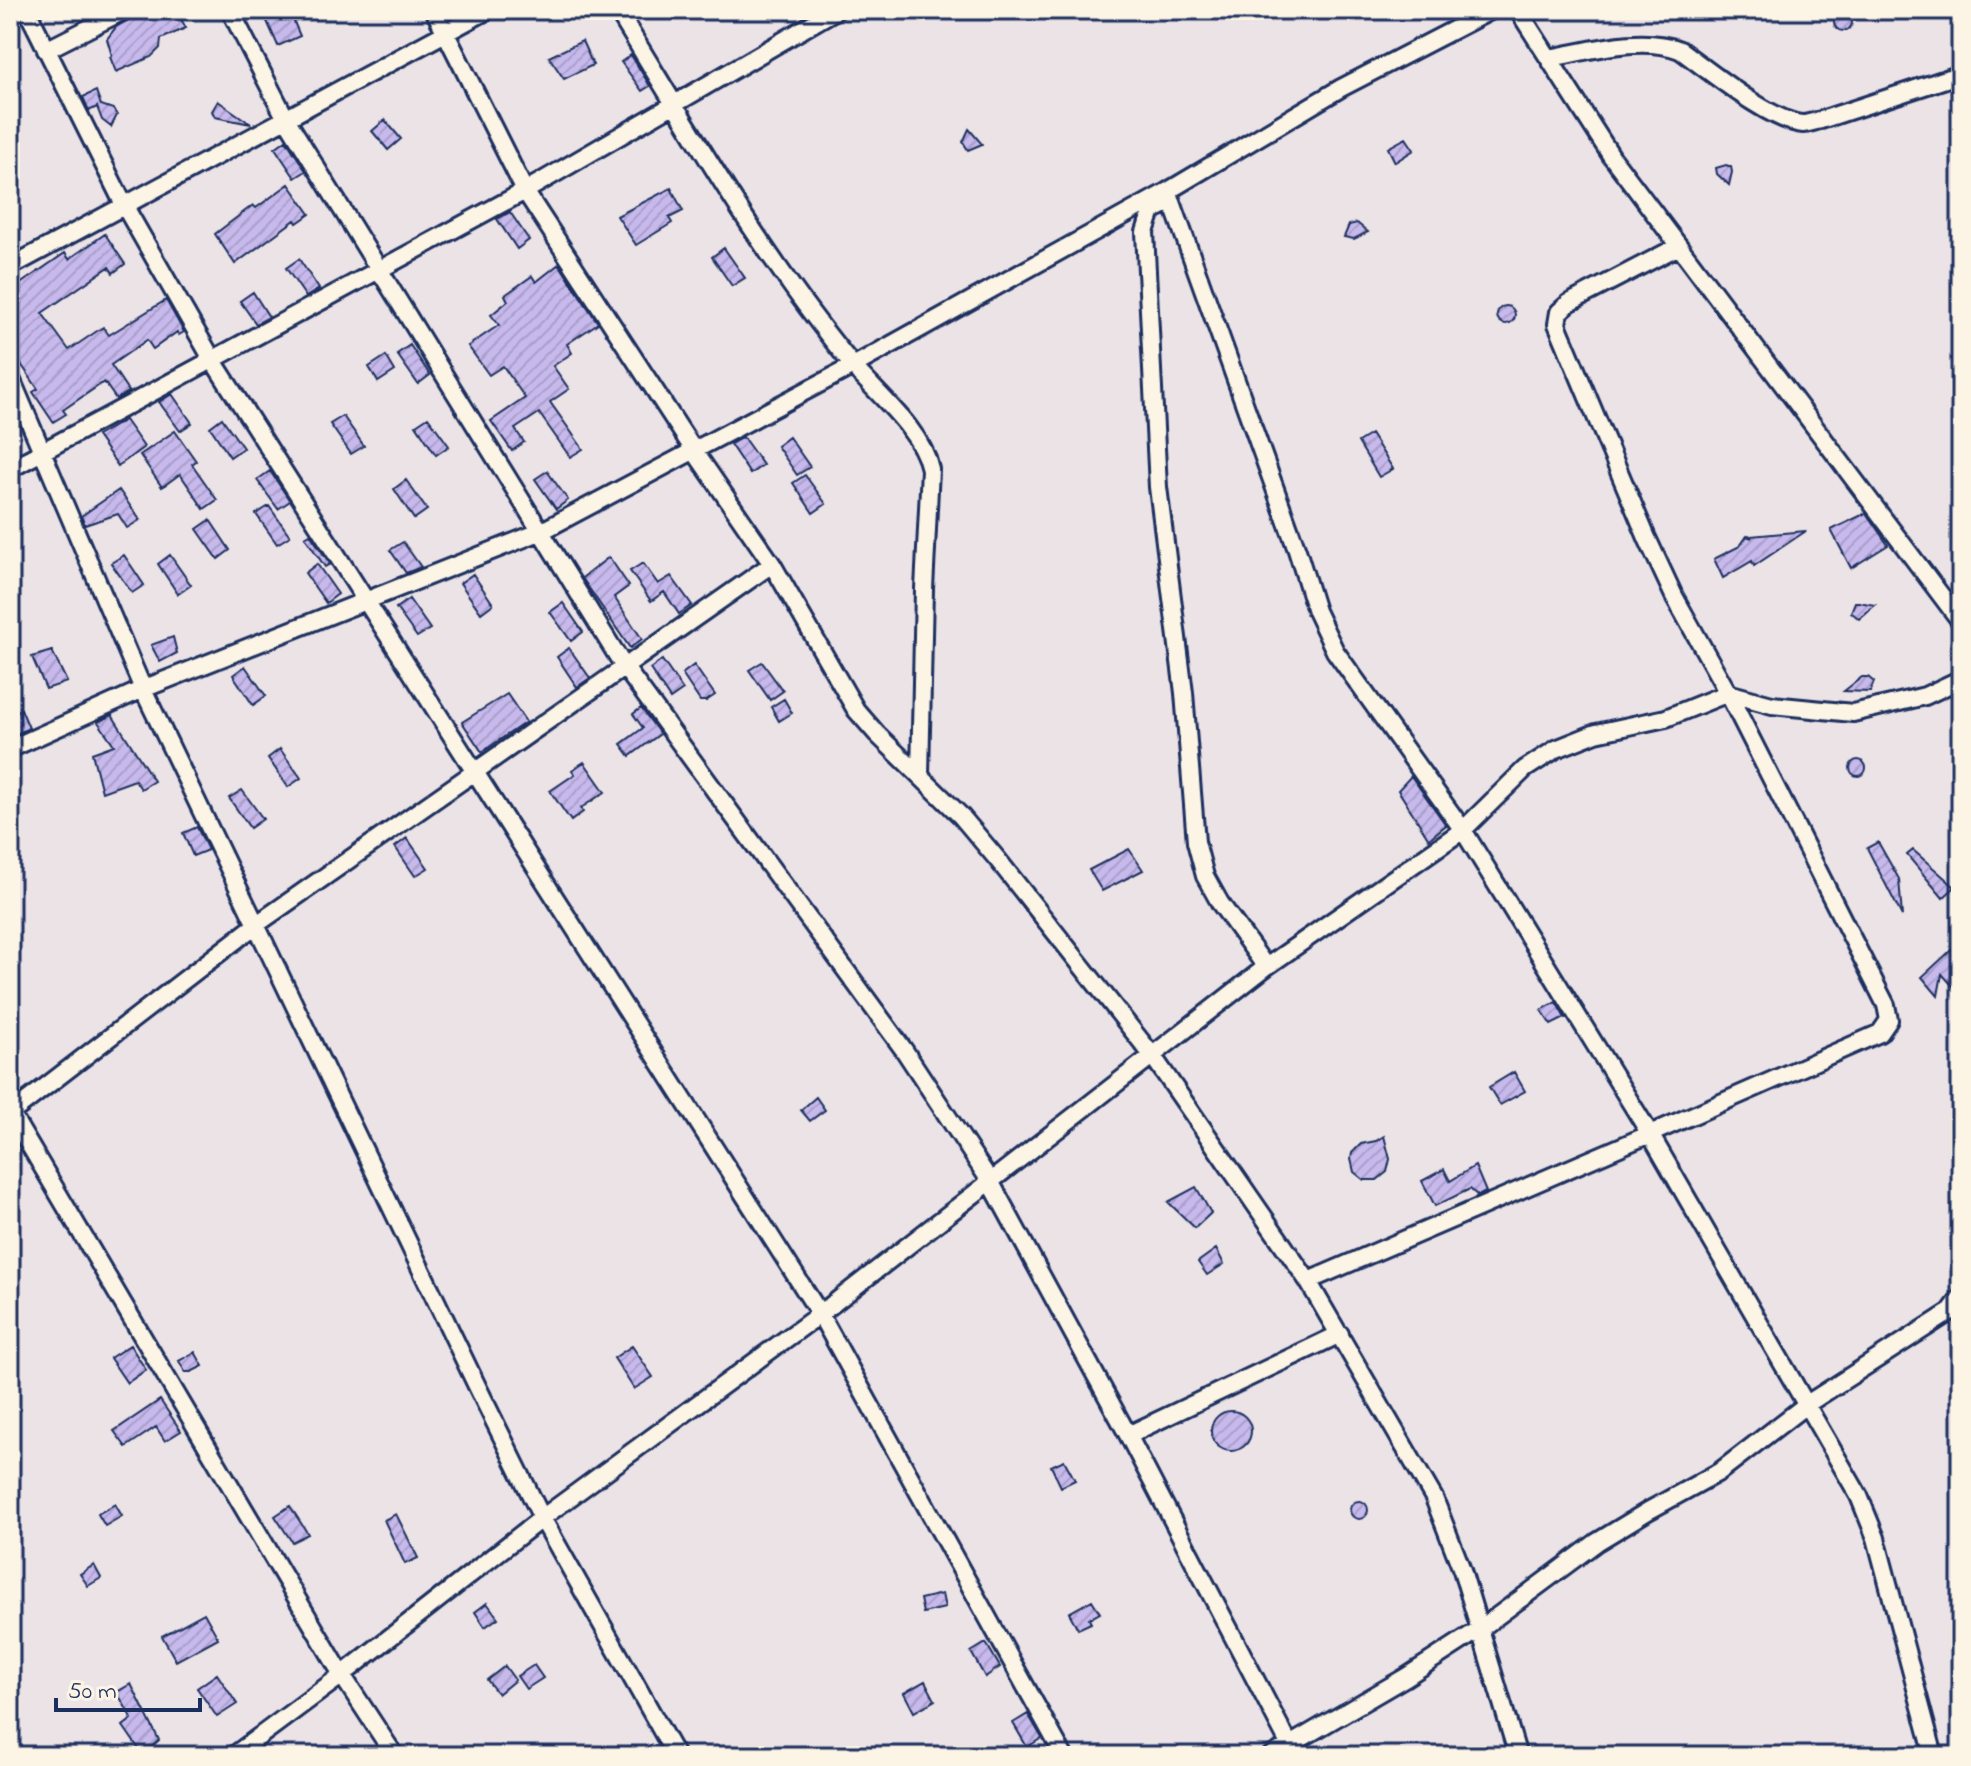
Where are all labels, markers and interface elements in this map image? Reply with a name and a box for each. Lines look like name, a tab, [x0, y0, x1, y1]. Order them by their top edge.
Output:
scale bar	[56, 1662, 200, 1712]
text: 50 m	[68, 1675, 117, 1710]

